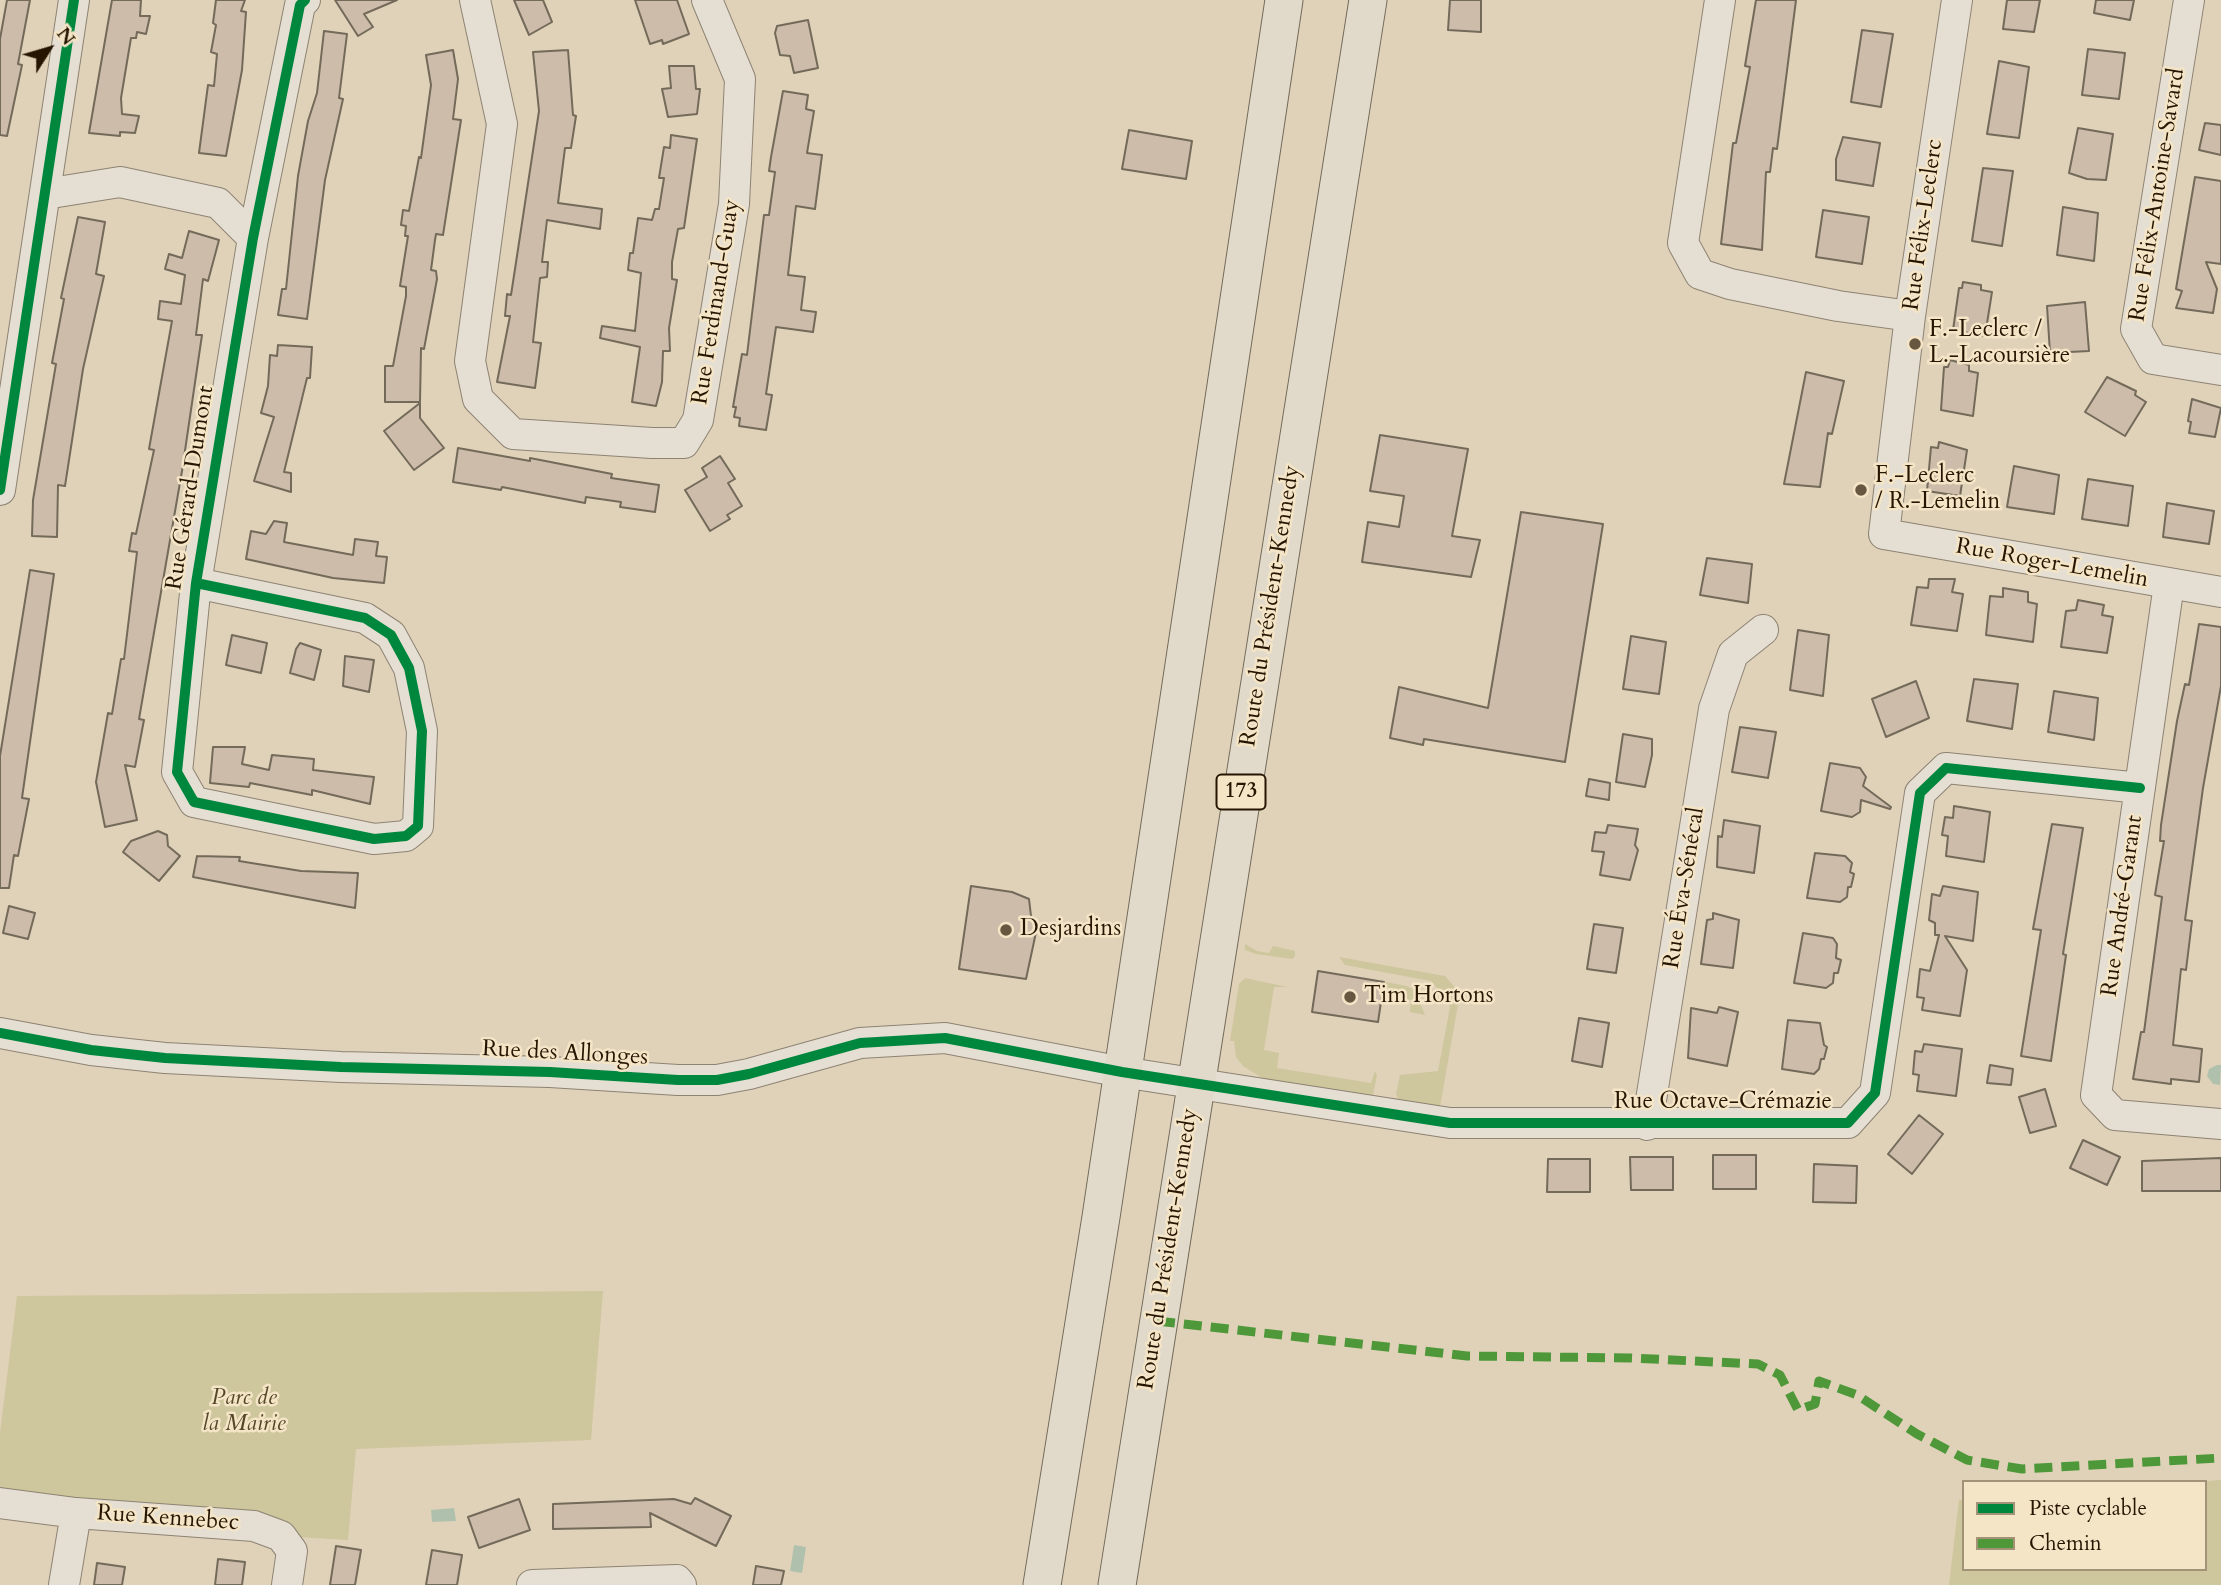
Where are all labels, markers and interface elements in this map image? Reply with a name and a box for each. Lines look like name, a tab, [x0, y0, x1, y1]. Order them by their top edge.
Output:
north arrow	[14, 14, 84, 84]
text: N	[50, 22, 81, 51]
street label: Rue Félix-Antoine-Savard	[2124, 67, 2192, 323]
street label: Rue Félix-Leclerc	[1898, 138, 1950, 312]
street label: Rue Ferdinand-Guay	[687, 197, 747, 407]
place label: F.-Leclerc / L.-Lacoursière	[1929, 317, 2070, 371]
marker: F.-Leclerc / L.-Lacoursière	[1907, 336, 1923, 352]
street label: Rue Gérard-Dumont	[161, 384, 221, 592]
street label: Route du Président-Kennedy	[1235, 463, 1307, 749]
place label: F.-Leclerc / R.-Lemelin	[1875, 463, 2000, 517]
marker: F.-Leclerc / R.-Lemelin	[1853, 482, 1869, 498]
street label: Rue Roger-Lemelin	[1953, 533, 2151, 595]
road number: 173	[1216, 774, 1266, 810]
street label: Rue Éva-Sénécal	[1659, 805, 1711, 971]
street label: Rue André-Garant	[2097, 814, 2149, 998]
place label: Desjardins	[1020, 916, 1121, 944]
marker: Desjardins	[998, 922, 1014, 938]
place label: Tim Hortons	[1364, 983, 1493, 1011]
marker: Tim Hortons	[1342, 989, 1358, 1005]
street label: Rue des Allonges	[481, 1036, 649, 1072]
street label: Rue Octave-Crémazie	[1614, 1089, 1832, 1117]
street label: Route du Président-Kennedy	[1133, 1106, 1205, 1392]
park label: Parc de la Mairie	[202, 1385, 286, 1439]
legend	[1962, 1480, 2207, 1571]
text: Piste cyclable	[2029, 1494, 2147, 1523]
street label: Rue Kennebec	[96, 1500, 240, 1538]
text: Chemin	[2029, 1529, 2102, 1558]

